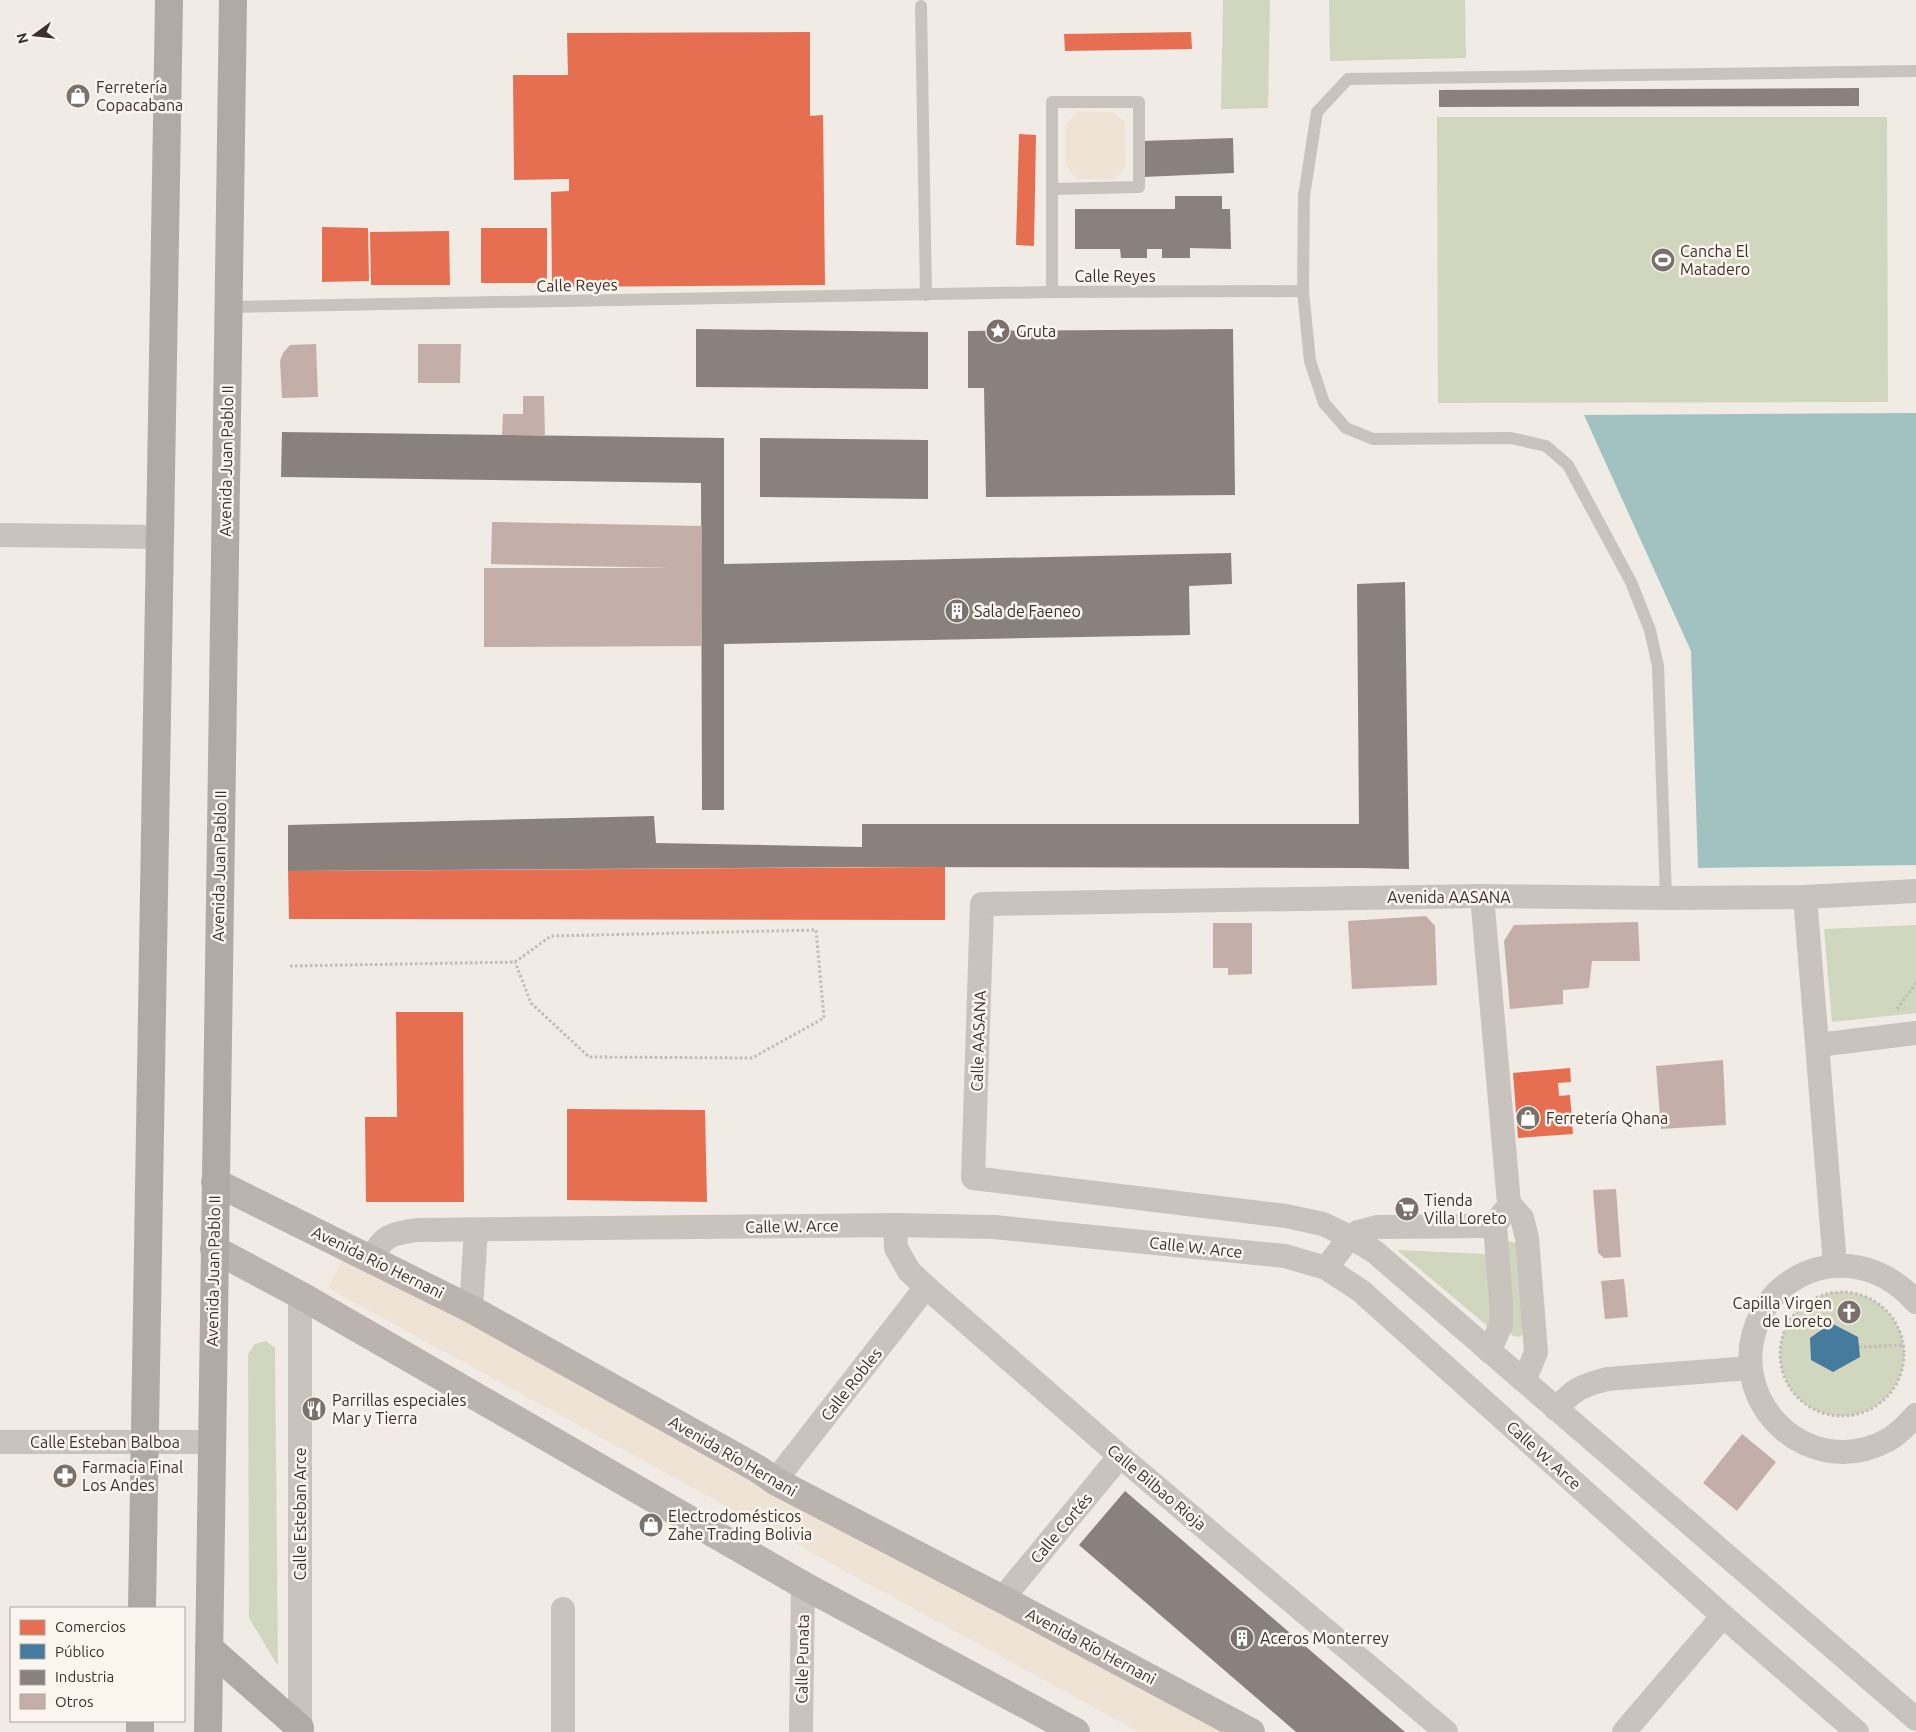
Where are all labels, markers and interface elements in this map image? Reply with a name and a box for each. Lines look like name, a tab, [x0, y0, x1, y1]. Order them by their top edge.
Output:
north arrow	[10, 10, 60, 60]
text: N	[13, 31, 32, 45]
place label: Ferretería Copacabana	[96, 78, 183, 114]
shop icon: Ferretería Copacabana	[65, 83, 91, 109]
place label: Cancha El Matadero	[1680, 242, 1750, 278]
sports icon: Cancha El Matadero	[1650, 247, 1676, 273]
street label: Calle Reyes	[1074, 267, 1156, 285]
street label: Calle Reyes	[536, 275, 618, 295]
place icon: Gruta	[985, 318, 1011, 344]
place label: Gruta	[1016, 322, 1056, 340]
street label: Avenida Juan Pablo II	[216, 385, 236, 537]
building icon: Sala de Faeneo	[944, 598, 970, 624]
place label: Sala de Faeneo	[974, 602, 1081, 620]
street label: Avenida Juan Pablo II	[209, 790, 229, 942]
street label: Avenida AASANA	[1387, 888, 1511, 906]
street label: Calle AASANA	[967, 990, 989, 1092]
shop icon: Ferretería Qhana	[1515, 1105, 1541, 1131]
place label: Ferretería Qhana	[1546, 1109, 1668, 1127]
place label: Tienda Villa Loreto	[1424, 1191, 1507, 1227]
street label: Avenida Juan Pablo II	[203, 1195, 223, 1347]
supermarket icon: Tienda Villa Loreto	[1394, 1196, 1420, 1222]
street label: Calle W. Arce	[745, 1216, 839, 1236]
street label: Avenida Río Hernani	[309, 1222, 447, 1302]
street label: Calle W. Arce	[1149, 1233, 1243, 1261]
place label: Capilla Virgen de Loreto	[1733, 1294, 1832, 1330]
church icon: Capilla Virgen de Loreto	[1836, 1299, 1862, 1325]
street label: Calle Robles	[817, 1344, 885, 1424]
place label: Parrillas especiales Mar y Tierra	[332, 1391, 466, 1427]
restaurant icon: Parrillas especiales Mar y Tierra	[301, 1396, 327, 1422]
street label: Avenida Río Hernani	[666, 1412, 800, 1500]
street label: Calle W. Arce	[1503, 1417, 1585, 1493]
street label: Calle Esteban Balboa	[30, 1433, 180, 1451]
street label: Calle Bilbao Rioja	[1104, 1441, 1210, 1533]
street label: Calle Esteban Arce	[291, 1448, 309, 1581]
place label: Farmacia Final Los Andes	[82, 1458, 183, 1494]
pharmacy icon: Farmacia Final Los Andes	[52, 1463, 78, 1489]
street label: Calle Cortés	[1026, 1489, 1096, 1567]
place label: Electrodomésticos Zahe Trading Bolivia	[668, 1507, 812, 1543]
shop icon: Electrodomésticos Zahe Trading Bolivia	[638, 1512, 664, 1538]
street label: Avenida Río Hernani	[1023, 1604, 1159, 1688]
legend	[10, 1607, 185, 1722]
street label: Calle Punata	[792, 1614, 812, 1704]
text: Comercios	[55, 1618, 126, 1635]
building icon: Aceros Monterrey	[1229, 1625, 1255, 1651]
place label: Aceros Monterrey	[1260, 1629, 1389, 1647]
text: Público	[55, 1643, 105, 1660]
text: Industria	[55, 1668, 114, 1685]
text: Otros	[55, 1693, 94, 1710]

